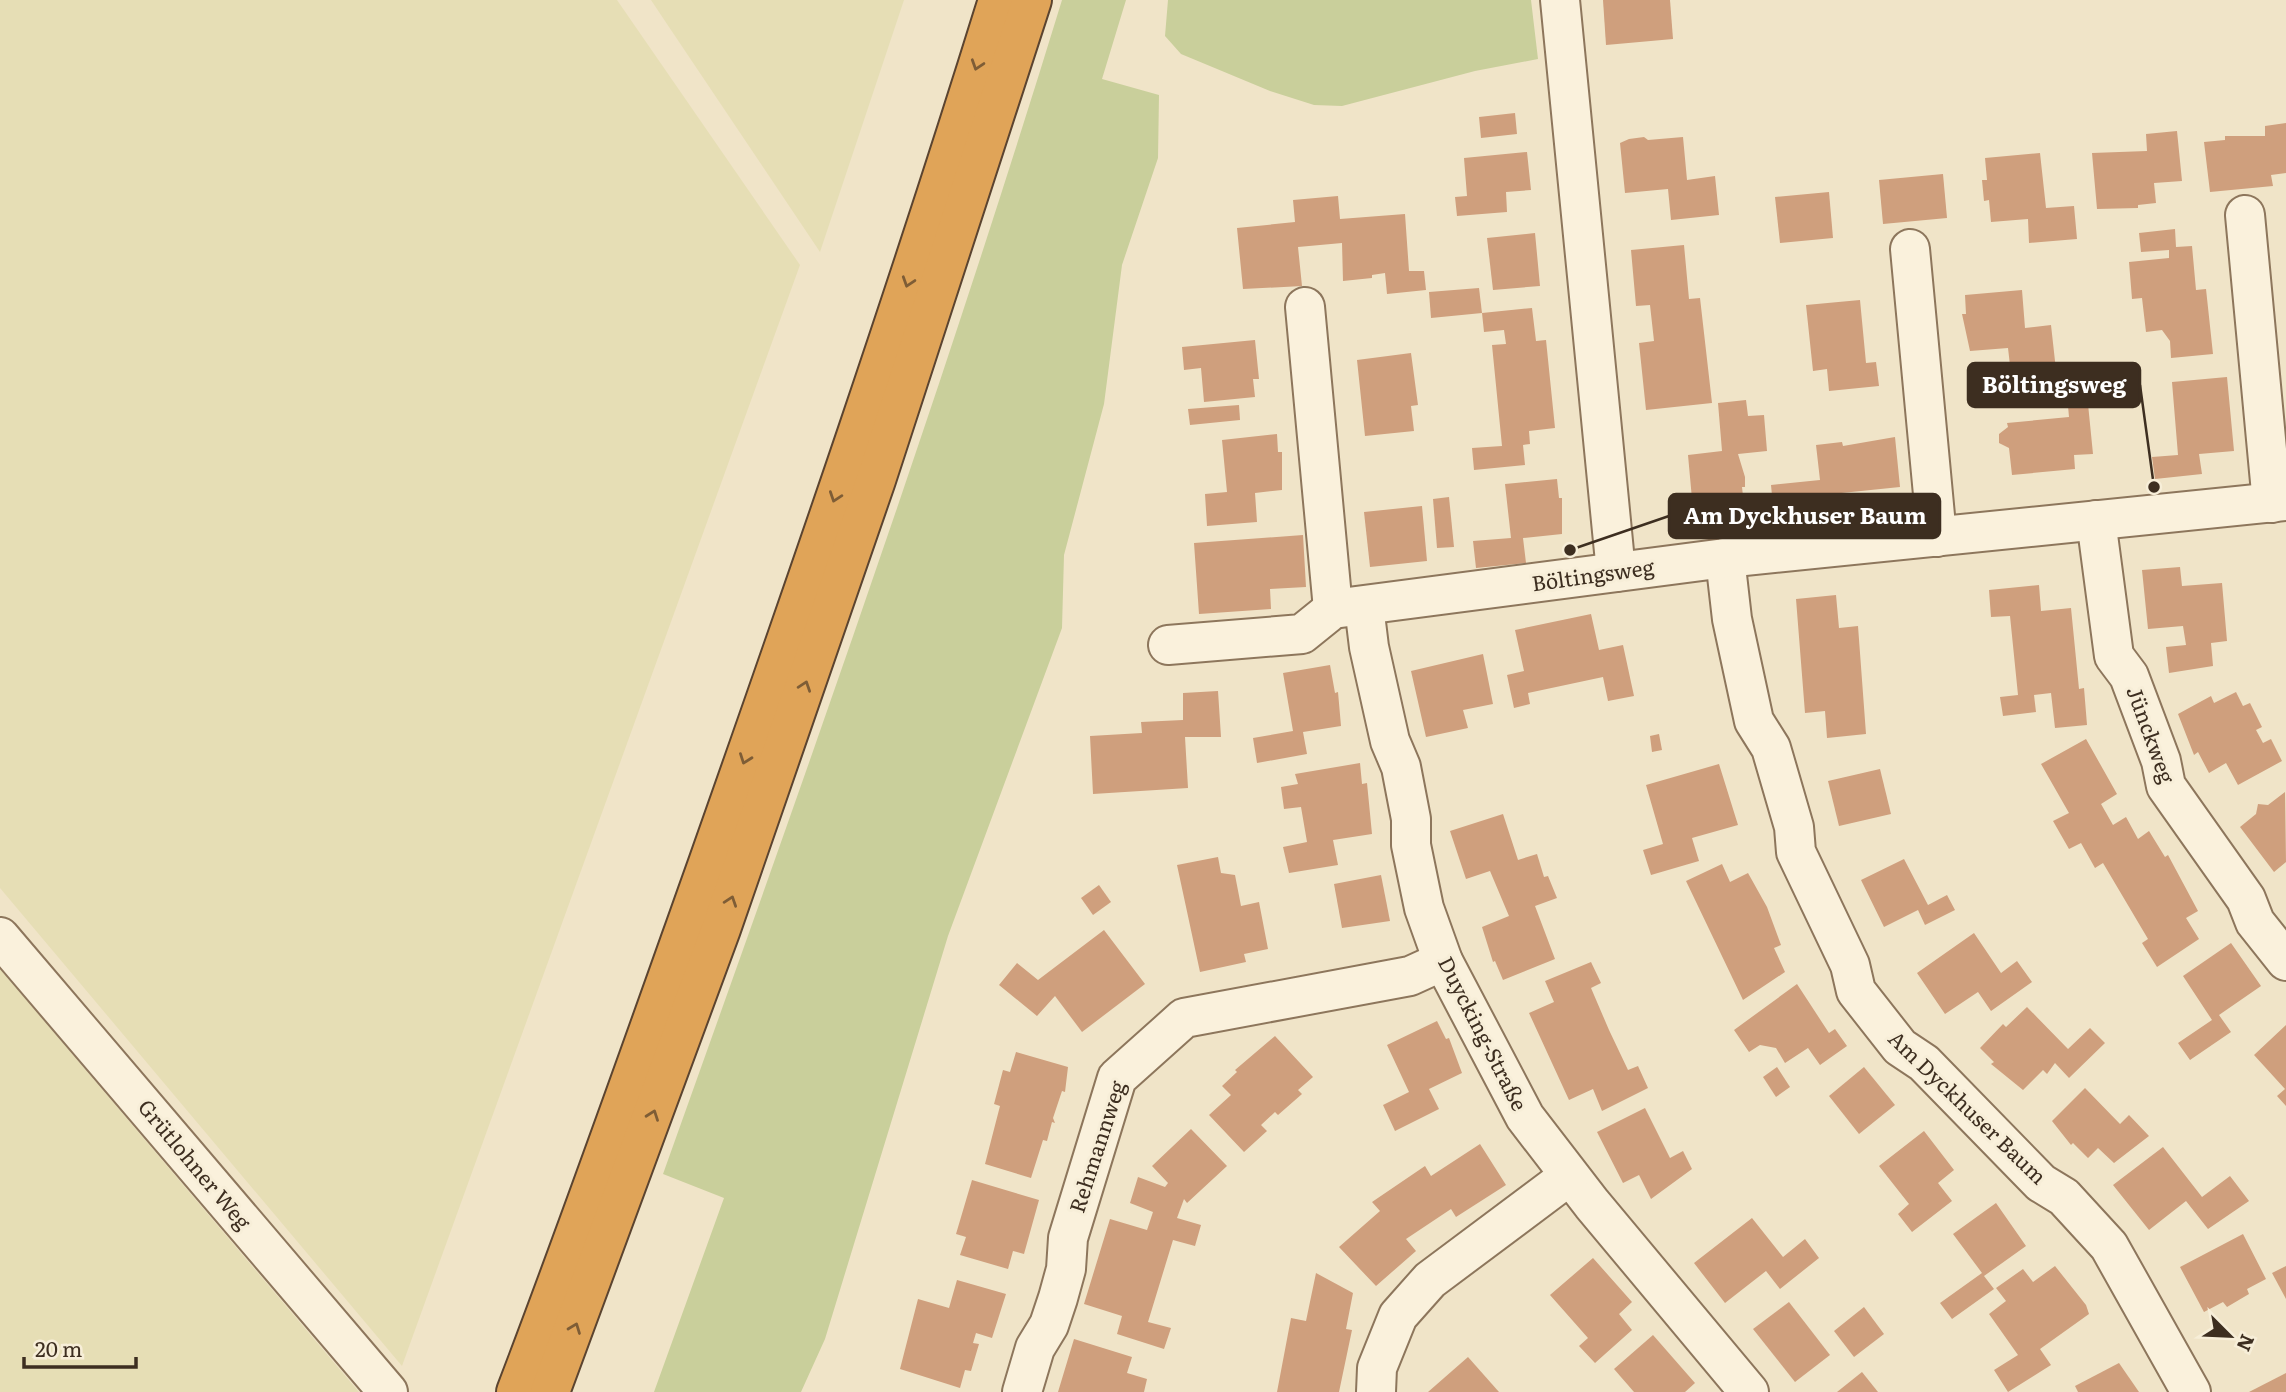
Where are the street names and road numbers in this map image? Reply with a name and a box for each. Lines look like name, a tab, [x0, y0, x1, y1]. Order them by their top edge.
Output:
street label: Böltingsweg	[1529, 550, 1656, 597]
street label: Jünckweg	[2120, 681, 2184, 787]
street label: Duycking-Straße	[1432, 950, 1537, 1116]
street label: Am Dyckhuser Baum	[1883, 1022, 2055, 1190]
street label: Rehmannweg	[1060, 1076, 1132, 1216]
street label: Grütlohner Weg	[132, 1092, 260, 1235]

